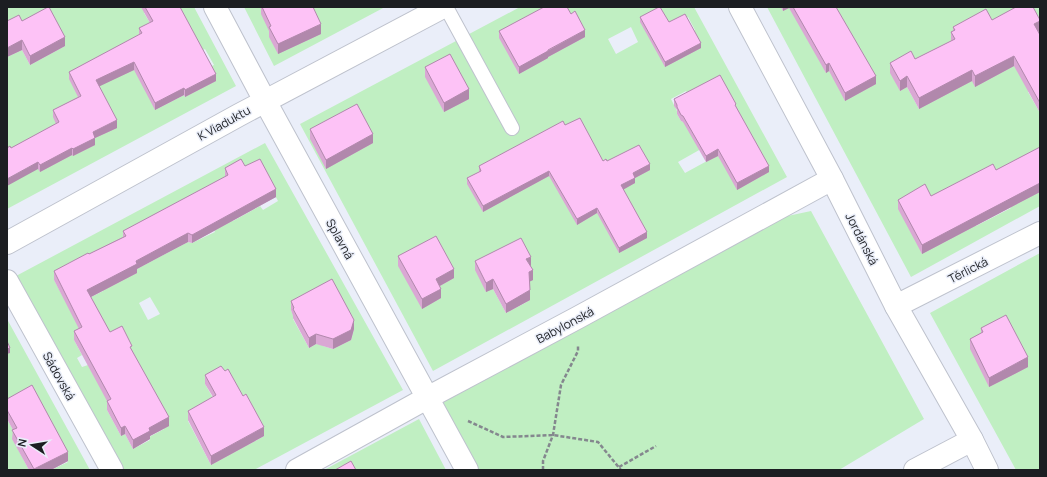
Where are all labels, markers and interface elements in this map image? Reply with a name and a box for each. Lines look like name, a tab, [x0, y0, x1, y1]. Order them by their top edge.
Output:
street label: K Viaduktu	[195, 102, 253, 144]
street label: Jordánská	[842, 210, 882, 268]
street label: Splavná	[322, 216, 358, 262]
street label: Těrlická	[945, 253, 991, 287]
street label: Babylonská	[533, 303, 597, 347]
street label: Sádovská	[39, 349, 79, 403]
north arrow	[12, 425, 52, 465]
text: N	[14, 437, 30, 448]

